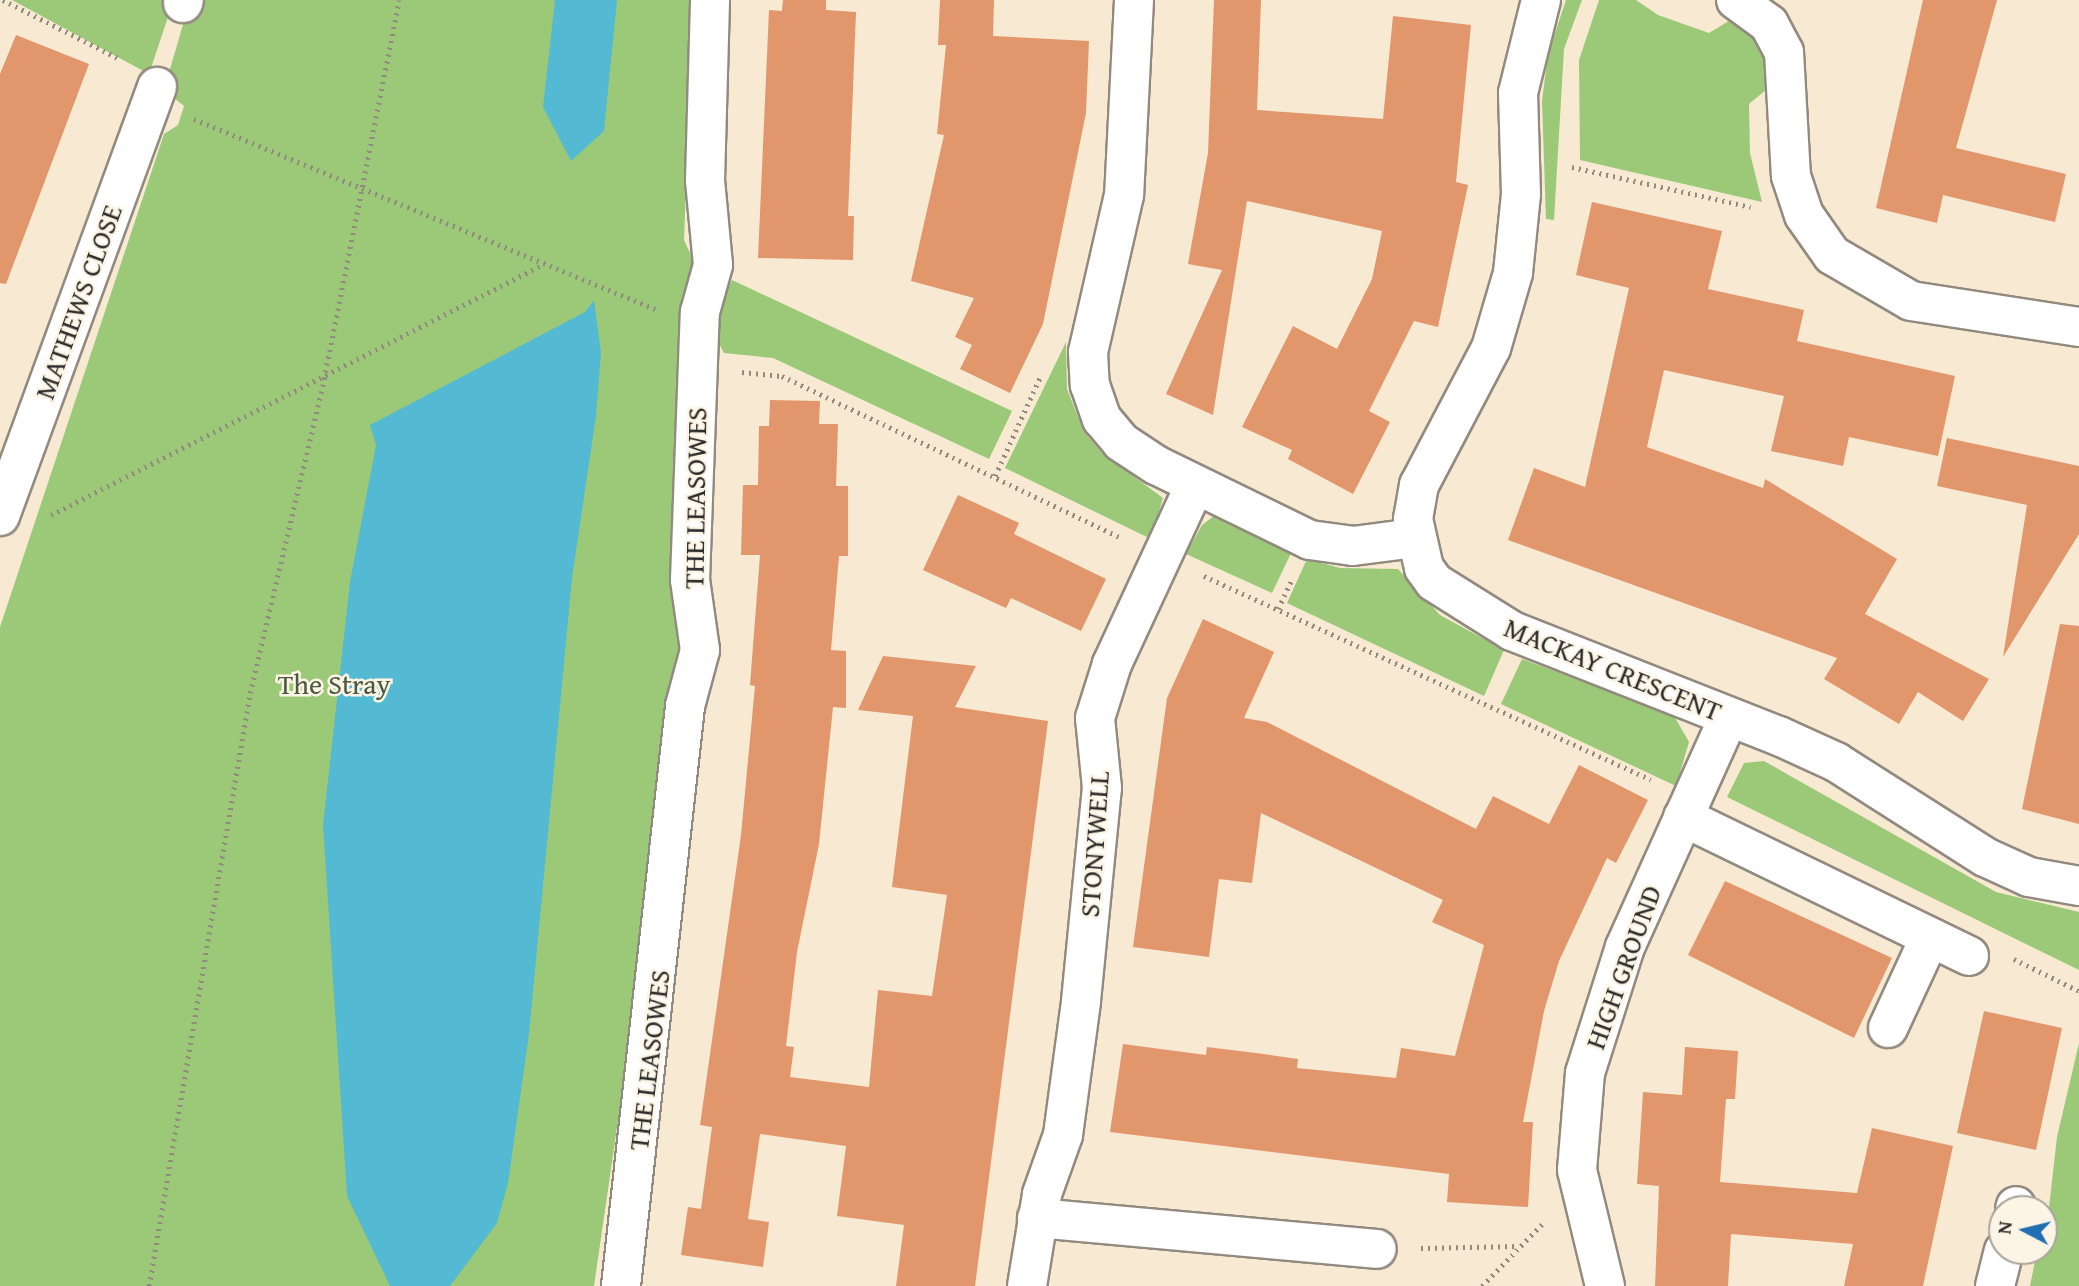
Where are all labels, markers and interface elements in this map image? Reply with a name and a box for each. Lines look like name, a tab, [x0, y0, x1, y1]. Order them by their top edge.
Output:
street label: MATHEWS CLOSE	[27, 200, 129, 404]
street label: THE LEASOWES	[677, 407, 713, 589]
street label: MACKAY CRESCENT	[1499, 610, 1727, 728]
park label: The Stray	[278, 667, 390, 701]
street label: STONYWELL	[1072, 770, 1116, 918]
street label: HIGH GROUND	[1578, 881, 1668, 1053]
street label: THE LEASOWES	[621, 968, 677, 1152]
north arrow	[1988, 1195, 2058, 1265]
text: N	[1989, 1220, 2019, 1236]

